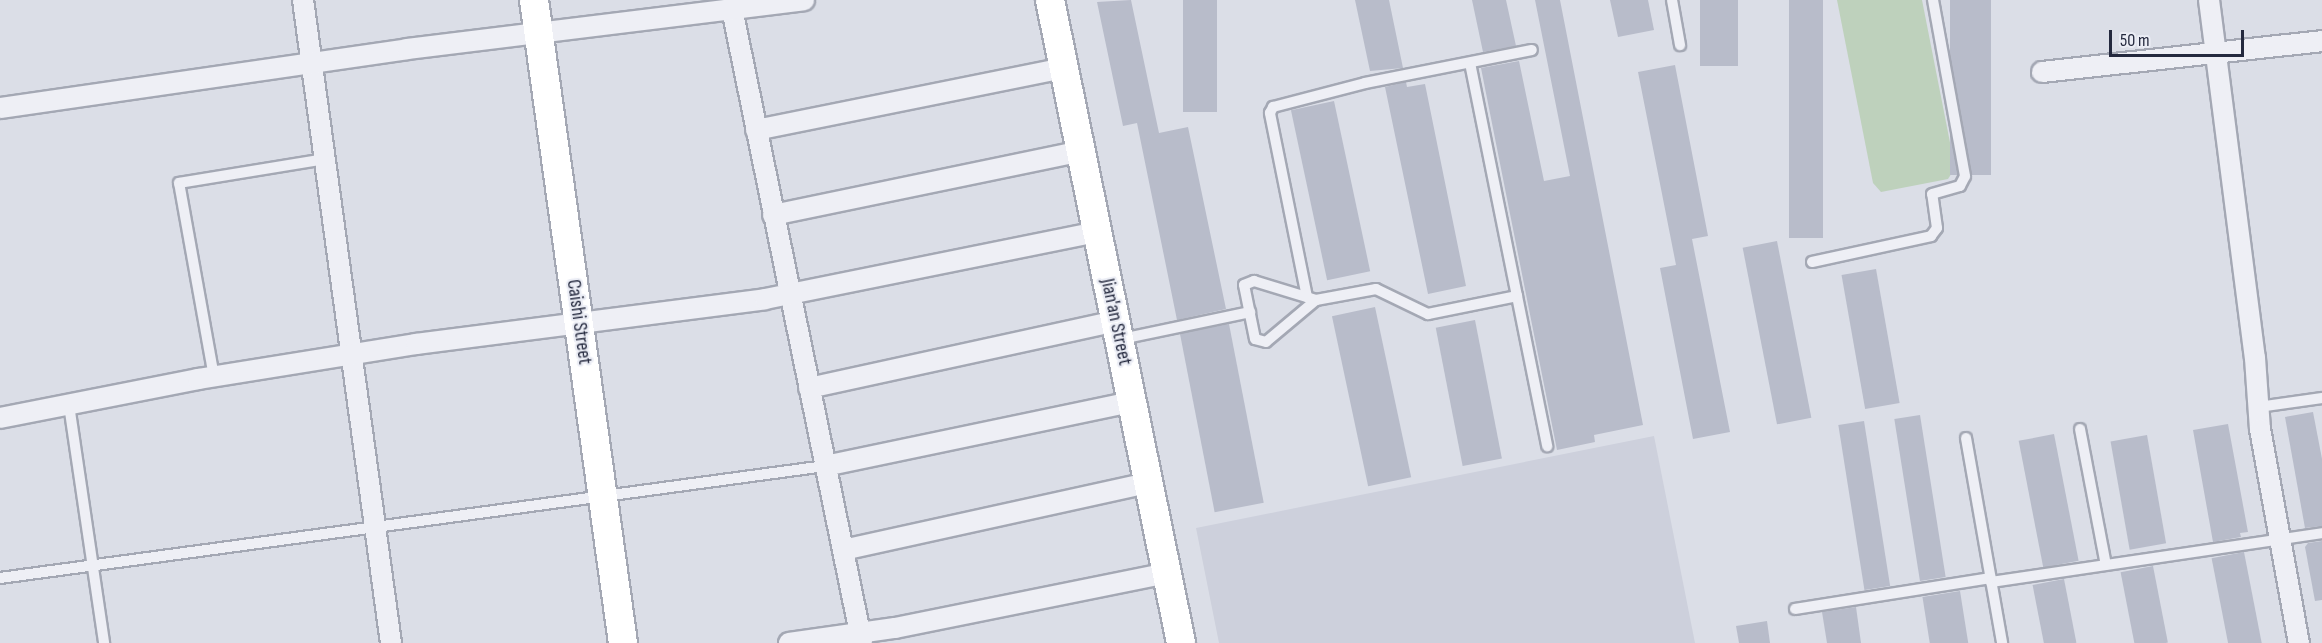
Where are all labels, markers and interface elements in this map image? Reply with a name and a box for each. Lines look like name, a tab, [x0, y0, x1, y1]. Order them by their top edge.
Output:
scale bar	[2112, 18, 2247, 56]
text: 50 m	[2120, 30, 2150, 51]
street label: Jian'an Street	[1095, 276, 1137, 368]
street label: Caishi Street	[561, 278, 597, 366]

